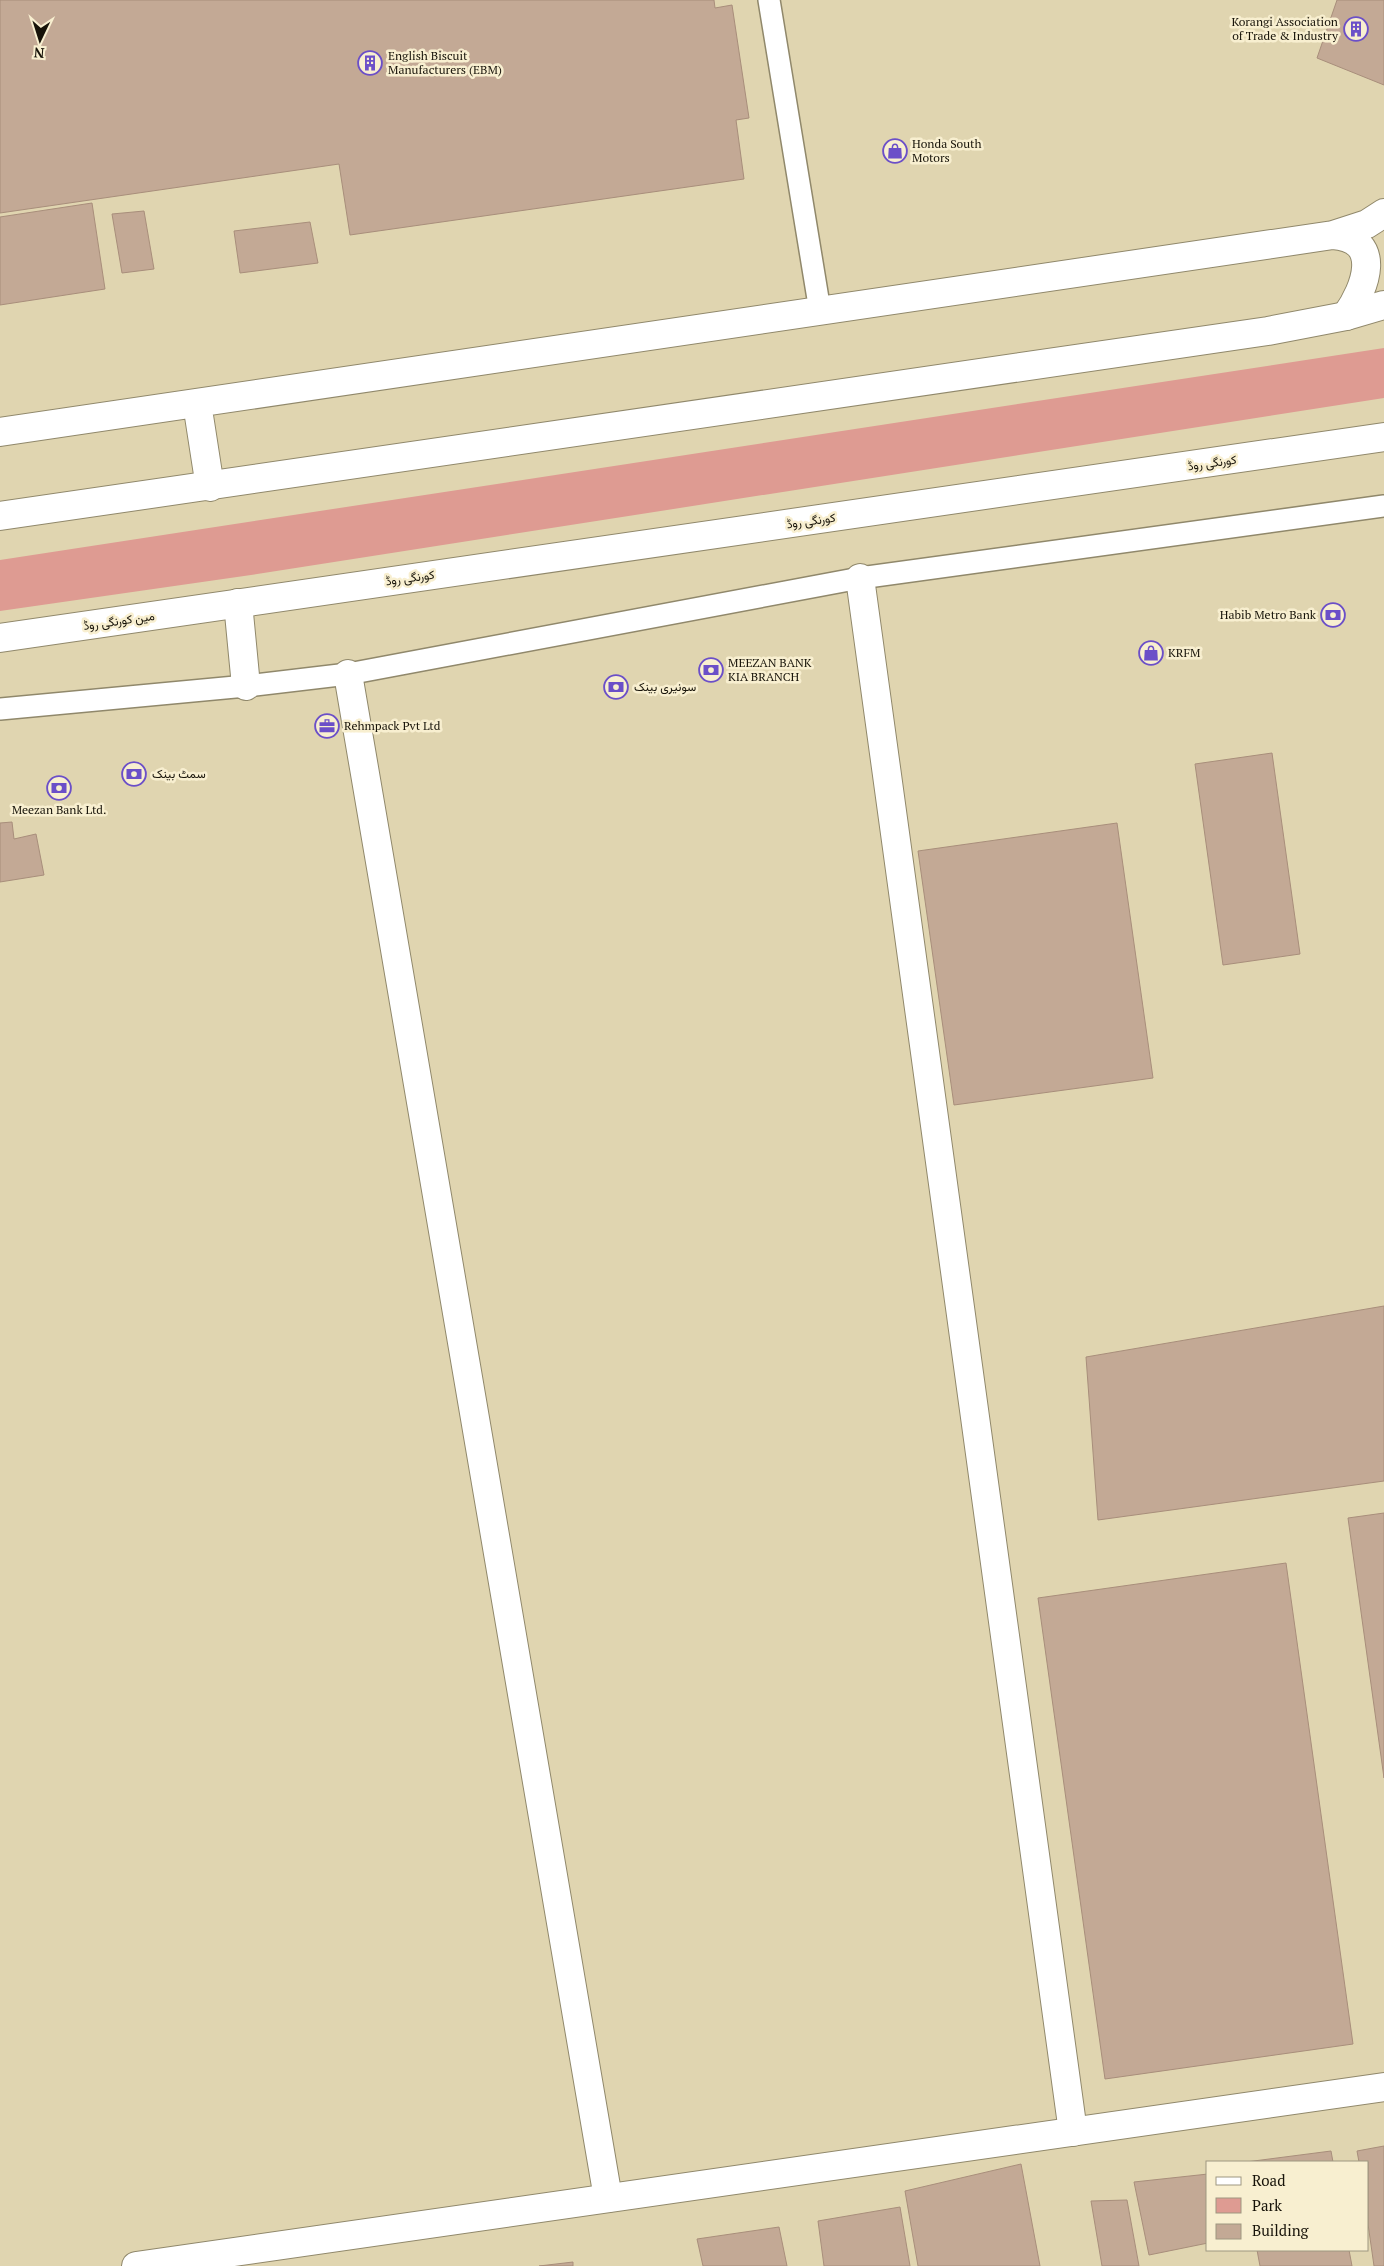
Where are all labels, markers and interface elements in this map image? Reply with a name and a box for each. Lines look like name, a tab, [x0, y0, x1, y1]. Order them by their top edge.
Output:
place label: Korangi Association of Trade & Industry	[1231, 14, 1339, 43]
north arrow	[15, 15, 65, 65]
building icon: Korangi Association of Trade & Industry	[1343, 16, 1369, 42]
text: N	[33, 44, 45, 63]
place label: English Biscuit Manufacturers (EBM)	[388, 48, 502, 77]
building icon: English Biscuit Manufacturers (EBM)	[357, 50, 383, 76]
place label: Honda South Motors	[912, 136, 982, 165]
shop icon: Honda South Motors	[882, 138, 908, 164]
street label: کورنگی روڈ	[1187, 452, 1237, 474]
street label: کورنگی روڈ	[786, 510, 836, 532]
street label: کورنگی روڈ	[385, 567, 435, 589]
bank icon: Habib Metro Bank	[1320, 602, 1346, 628]
place label: Habib Metro Bank	[1220, 607, 1317, 622]
street label: مین کورنگی روڈ	[82, 608, 156, 634]
shop icon: KRFM	[1138, 640, 1164, 666]
place label: KRFM	[1168, 645, 1201, 660]
place label: MEEZAN BANK KIA BRANCH	[728, 655, 812, 684]
bank icon: MEEZAN BANK KIA BRANCH	[698, 657, 724, 683]
bank icon: سونیری بینک	[603, 674, 629, 700]
place label: سونیری بینک	[634, 679, 696, 695]
office icon: Rehmpack Pvt Ltd	[314, 713, 340, 739]
place label: Rehmpack Pvt Ltd	[344, 718, 441, 733]
bank icon: سمٹ بینک	[121, 761, 147, 787]
place label: سمٹ بینک	[152, 766, 206, 781]
bank icon: Meezan Bank Ltd.	[46, 775, 72, 801]
place label: Meezan Bank Ltd.	[12, 802, 106, 817]
legend	[1206, 2161, 1369, 2251]
text: Road	[1252, 2170, 1285, 2190]
text: Park	[1252, 2195, 1282, 2215]
text: Building	[1252, 2220, 1310, 2240]

